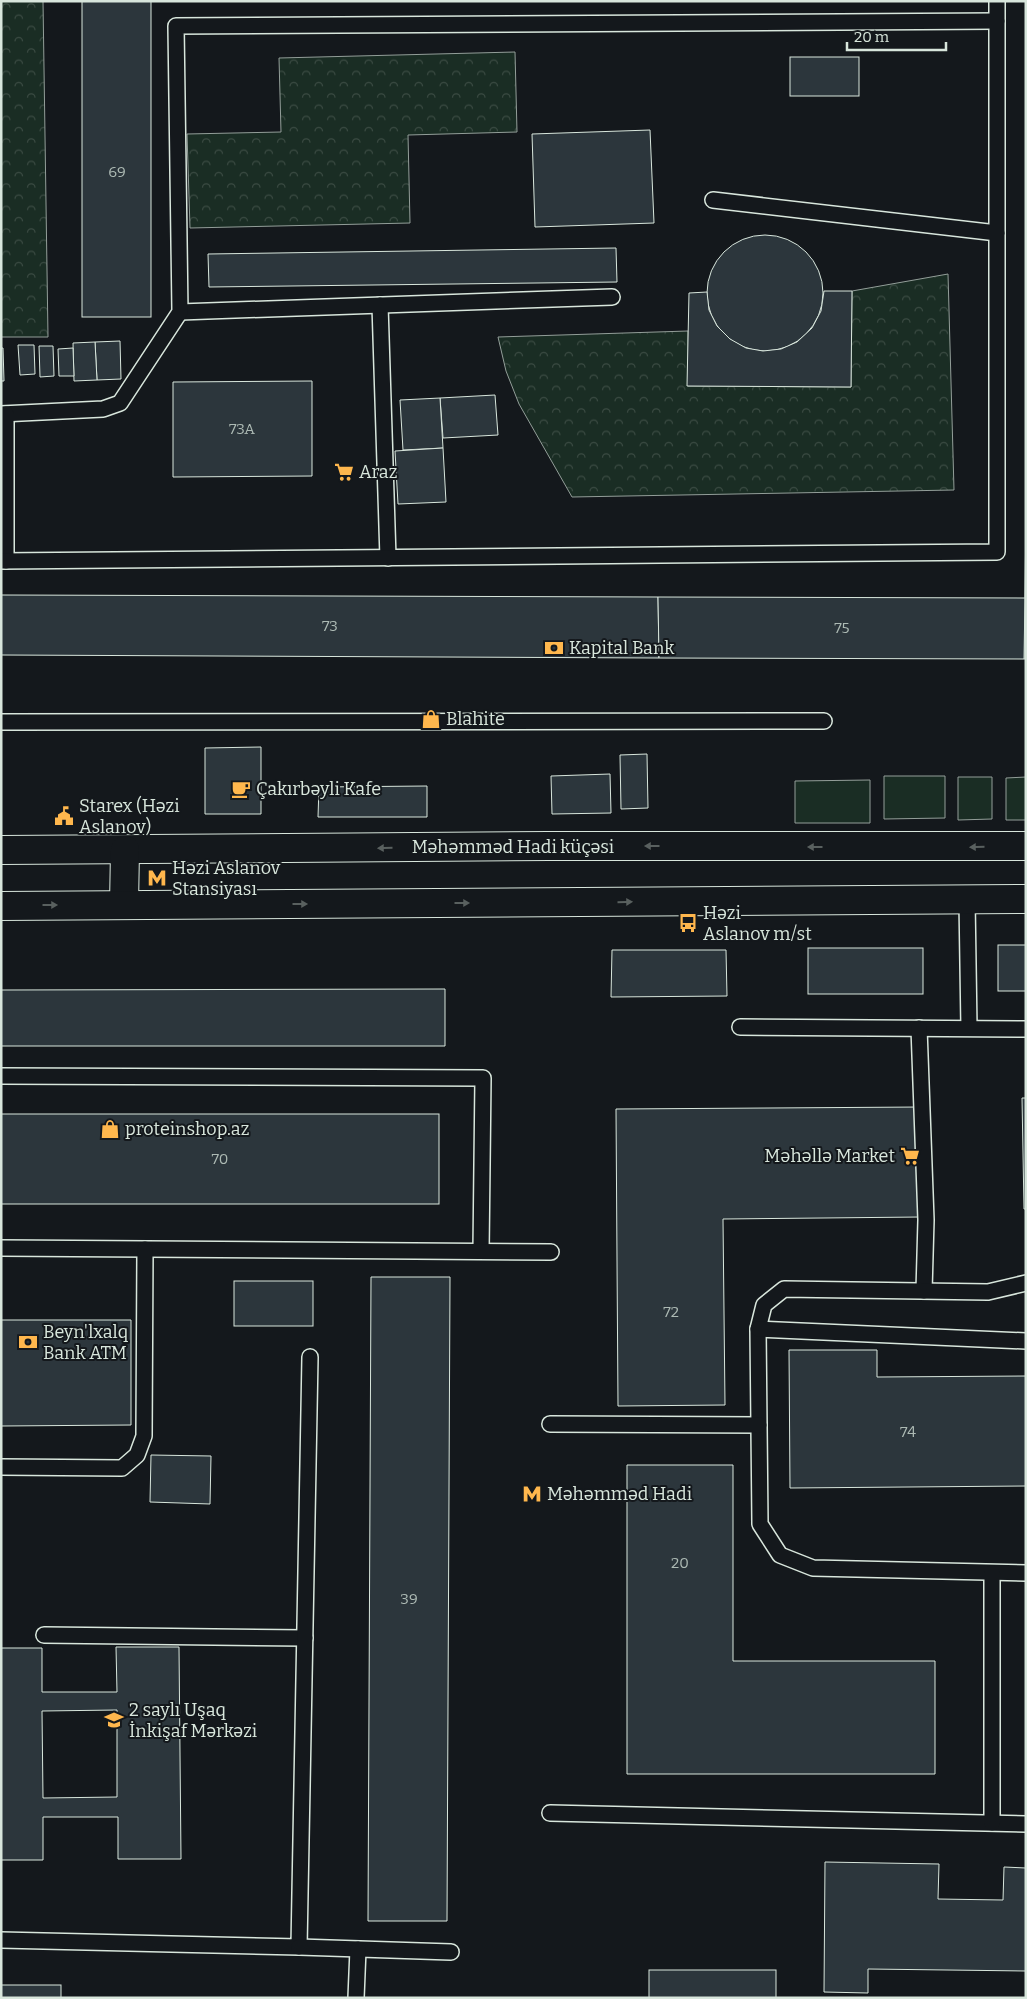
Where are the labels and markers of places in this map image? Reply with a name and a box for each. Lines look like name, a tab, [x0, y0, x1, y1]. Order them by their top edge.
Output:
supermarket icon: Araz	[333, 461, 355, 483]
place label: Araz	[359, 461, 397, 483]
bank icon: Kapital Bank	[543, 637, 565, 659]
place label: Kapital Bank	[569, 637, 675, 659]
shop icon: Blahite	[420, 708, 442, 730]
place label: Blahite	[446, 708, 505, 730]
cafe icon: Çakırbəyli Kafe	[230, 778, 252, 800]
place label: Çakırbəyli Kafe	[256, 778, 381, 800]
place label: Starex (Həzi Aslanov)	[79, 795, 180, 838]
public building icon: Starex (Həzi Aslanov)	[53, 805, 75, 827]
place label: Həzi Aslanov Stansiyası	[172, 857, 281, 900]
metro station icon: Həzi Aslanov Stansiyası	[146, 867, 168, 889]
place label: Həzi Aslanov m/st	[703, 902, 812, 945]
bus stop icon: Həzi Aslanov m/st	[677, 912, 699, 934]
shop icon: proteinshop.az	[99, 1118, 121, 1140]
place label: proteinshop.az	[125, 1118, 249, 1140]
place label: Mәhәllә Market	[764, 1145, 895, 1167]
supermarket icon: Mәhәllә Market	[899, 1145, 921, 1167]
place label: Beyn'lxalq Bank ATM	[43, 1321, 129, 1364]
bank icon: Beyn'lxalq Bank ATM	[17, 1331, 39, 1353]
metro station icon: Məhəmməd Hadi	[521, 1483, 543, 1505]
place label: Məhəmməd Hadi	[547, 1483, 692, 1505]
place label: 2 saylı Uşaq İnkişaf Mərkəzi	[129, 1699, 257, 1742]
school or university icon: 2 saylı Uşaq İnkişaf Mərkəzi	[103, 1709, 125, 1731]

